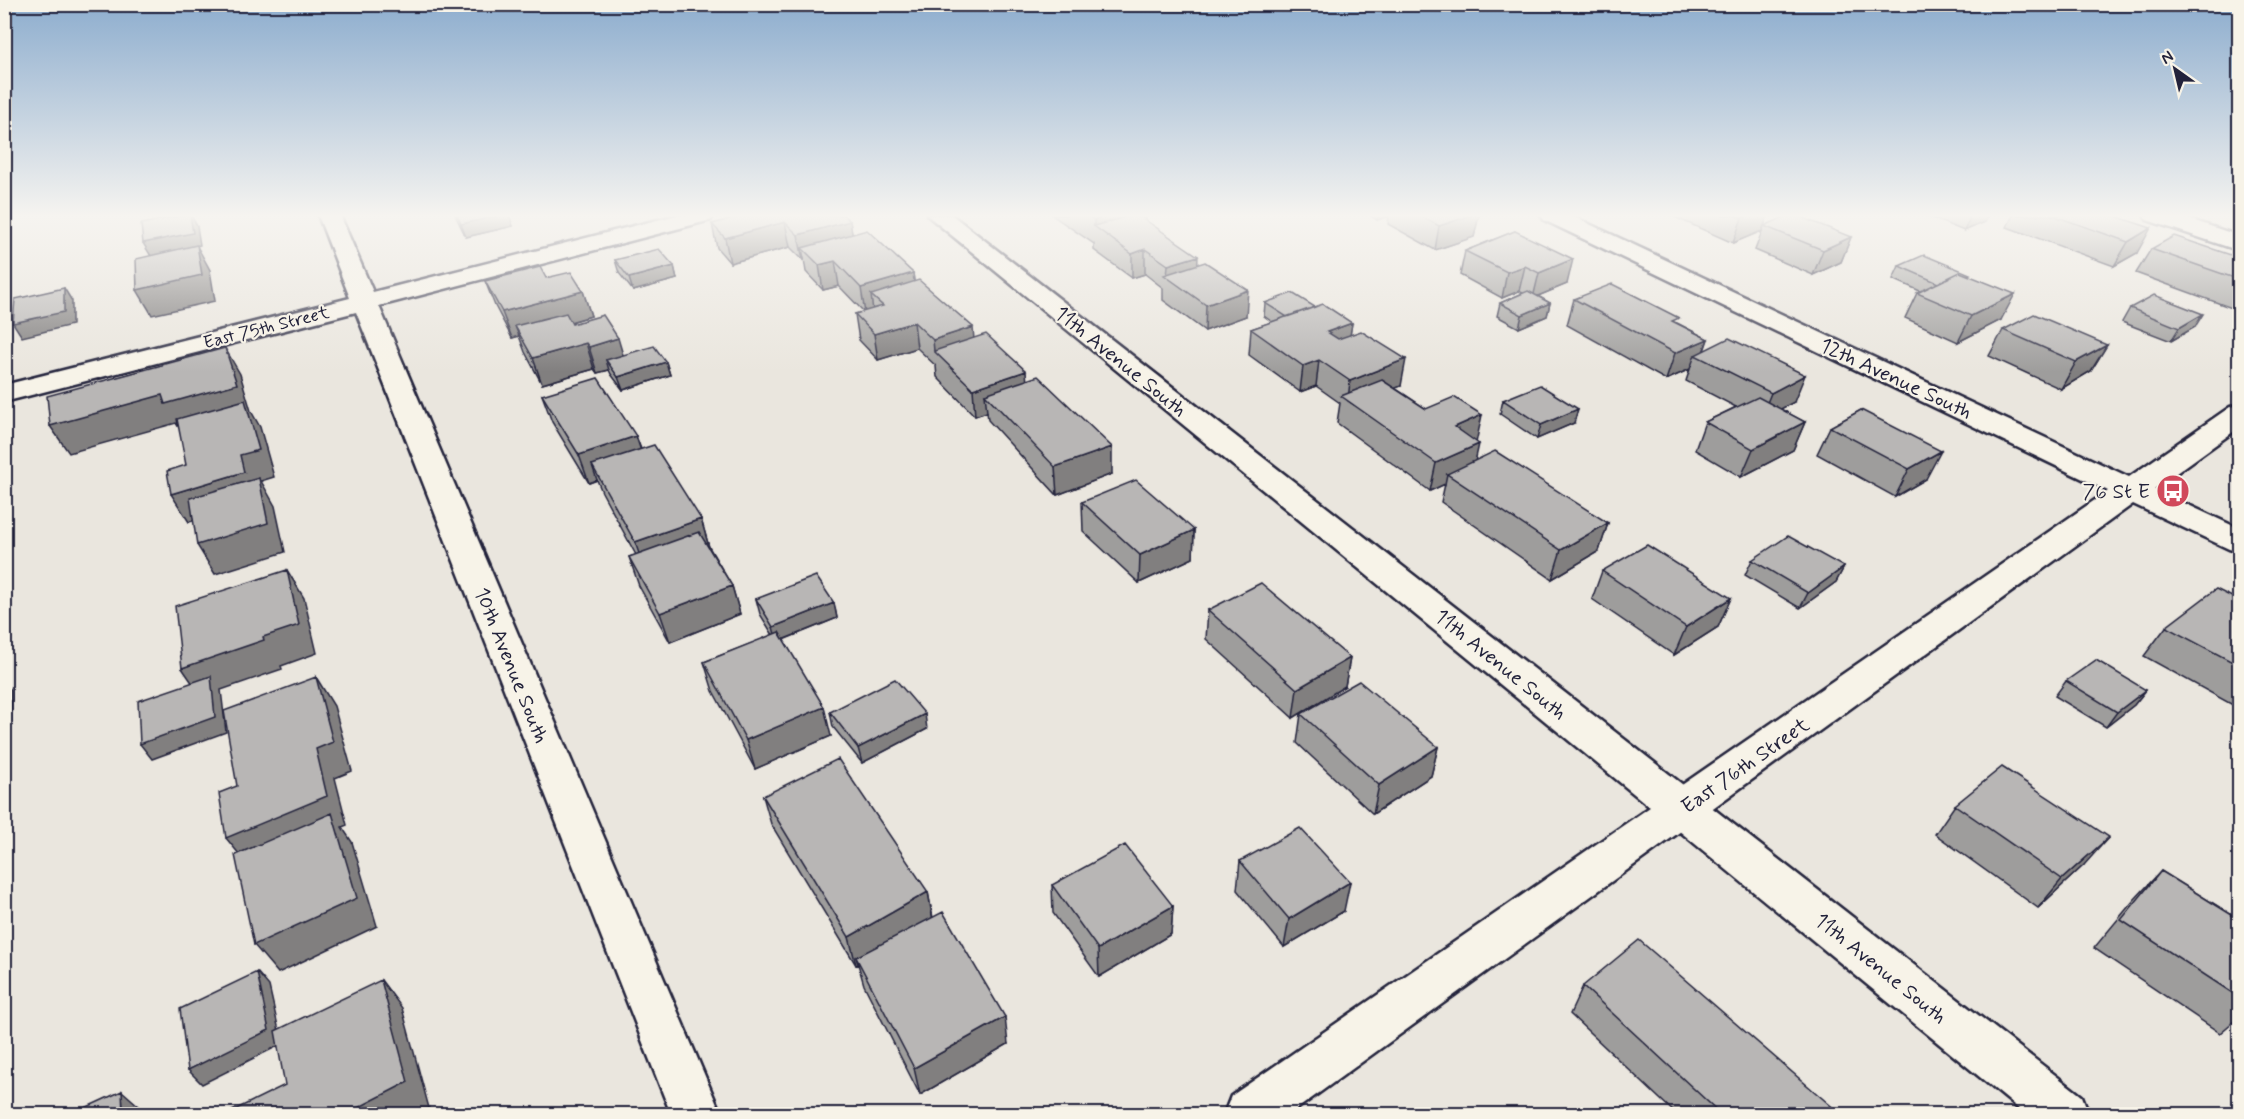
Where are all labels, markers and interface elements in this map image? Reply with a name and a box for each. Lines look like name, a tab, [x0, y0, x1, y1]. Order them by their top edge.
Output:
north arrow	[2145, 39, 2205, 99]
text: N	[2157, 46, 2178, 69]
street label: 11th Avenue South	[1048, 300, 1192, 424]
street label: East 75th Street	[201, 301, 332, 355]
street label: 12th Avenue South	[1815, 331, 1976, 426]
bus stop icon: 76 St E	[2155, 473, 2191, 509]
place label: 76 St E	[2083, 478, 2150, 506]
street label: 10th Avenue South	[467, 583, 555, 747]
street label: 11th Avenue South	[1428, 603, 1572, 727]
street label: East 76th Street	[1676, 711, 1816, 820]
street label: 11th Avenue South	[1808, 907, 1952, 1031]

